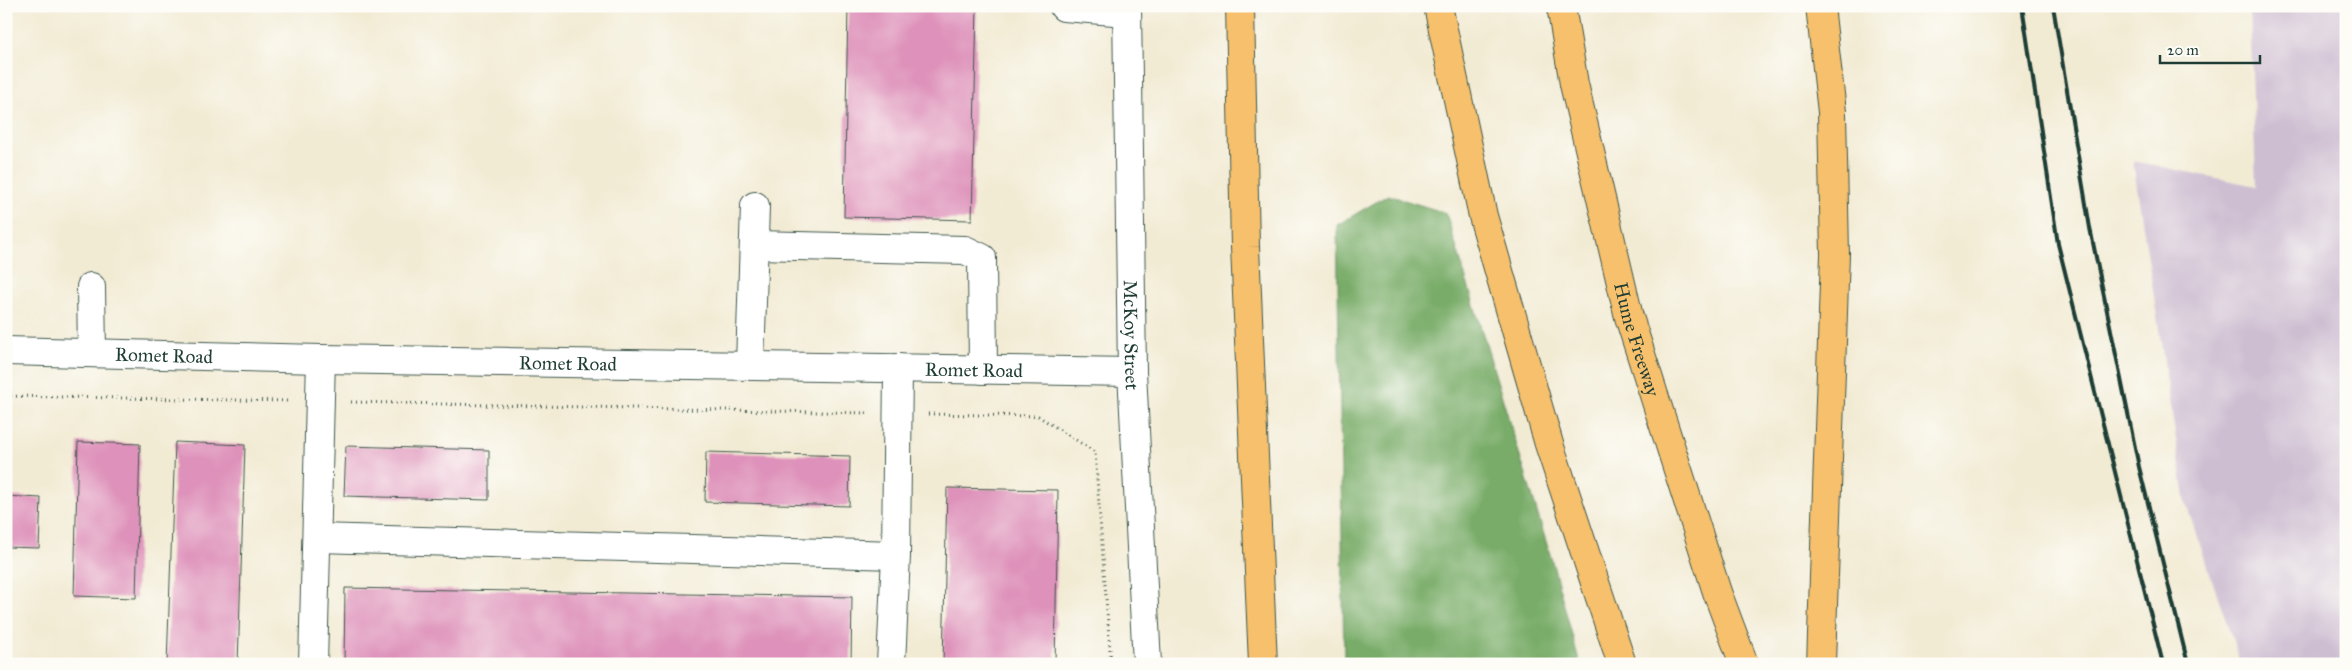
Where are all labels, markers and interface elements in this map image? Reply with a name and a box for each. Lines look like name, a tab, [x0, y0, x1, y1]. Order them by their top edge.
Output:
scale bar	[2160, 32, 2260, 64]
text: 20 m	[2167, 41, 2199, 59]
street label: McKoy Street	[1119, 280, 1144, 391]
street label: Hume Freeway	[1609, 280, 1665, 400]
street label: Romet Road	[115, 343, 214, 368]
street label: Romet Road	[519, 351, 618, 376]
street label: Romet Road	[925, 358, 1023, 382]

